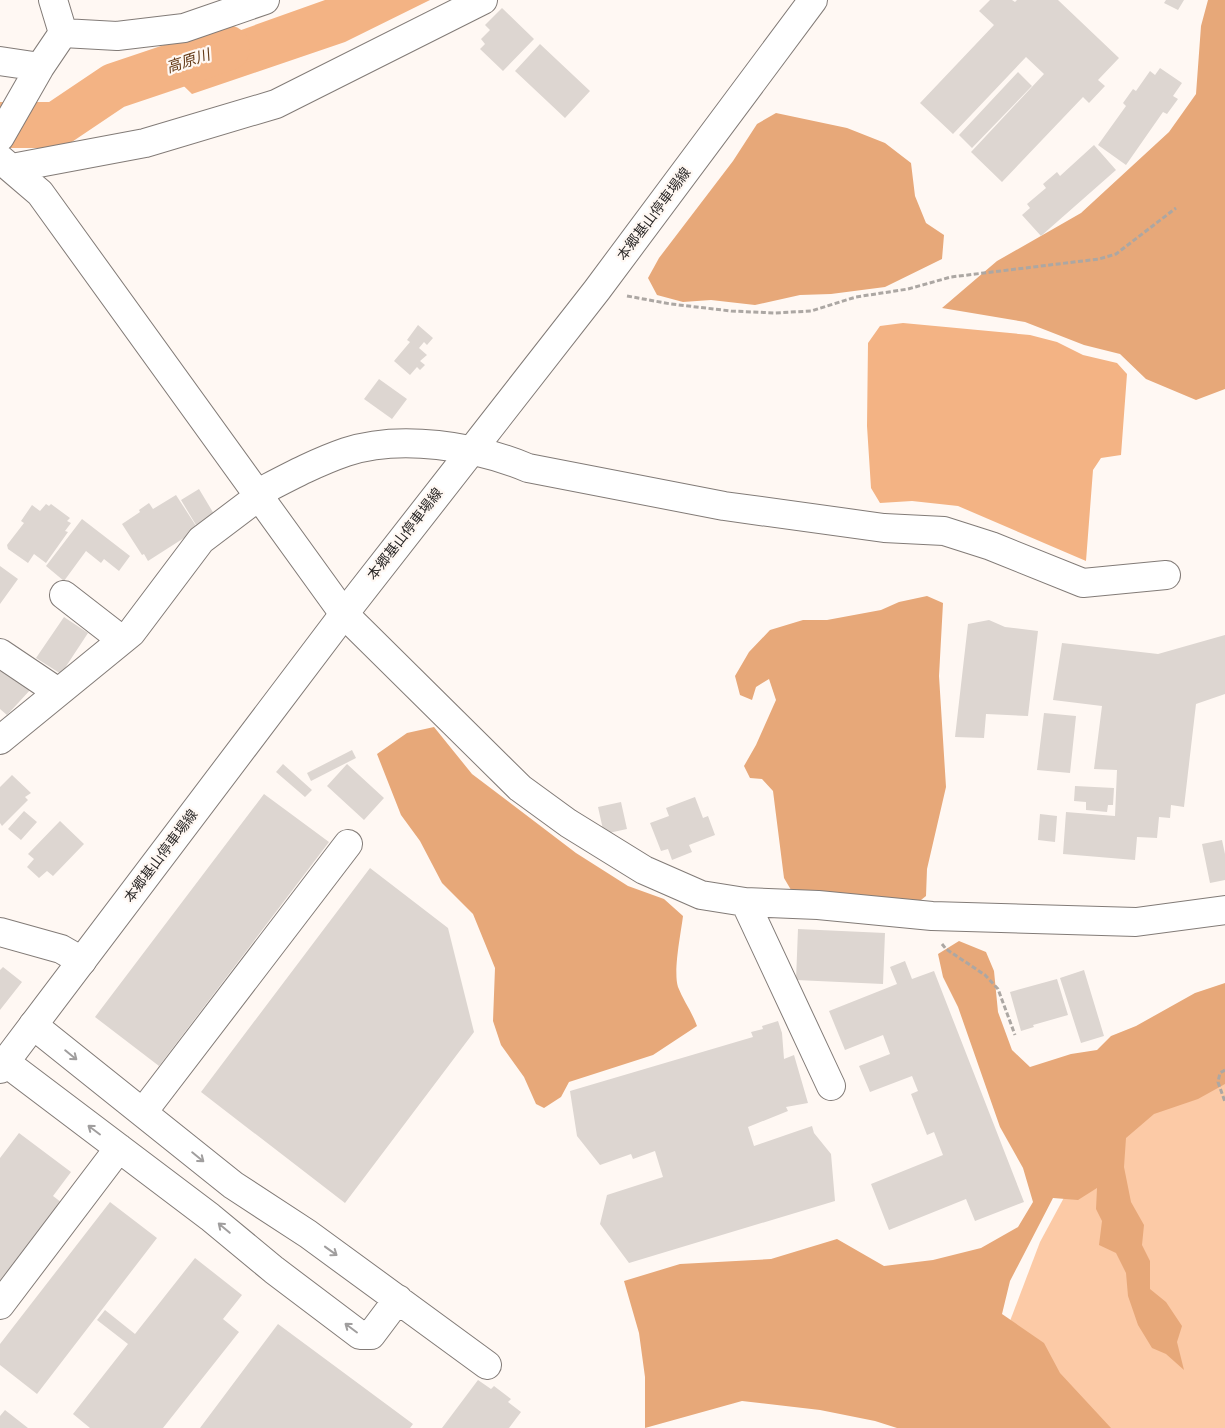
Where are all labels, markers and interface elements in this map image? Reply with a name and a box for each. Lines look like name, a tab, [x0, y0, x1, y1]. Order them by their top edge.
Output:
water label: 高原川	[164, 45, 214, 77]
street label: 本郷基山停車場線	[614, 164, 694, 264]
street label: 本郷基山停車場線	[364, 485, 446, 583]
street label: 本郷基山停車場線	[121, 806, 201, 906]
one-way arrow	[65, 1050, 78, 1061]
one-way arrow	[88, 1124, 101, 1135]
one-way arrow	[191, 1152, 204, 1163]
one-way arrow	[217, 1223, 230, 1234]
one-way arrow	[324, 1245, 337, 1256]
one-way arrow	[345, 1323, 358, 1334]

